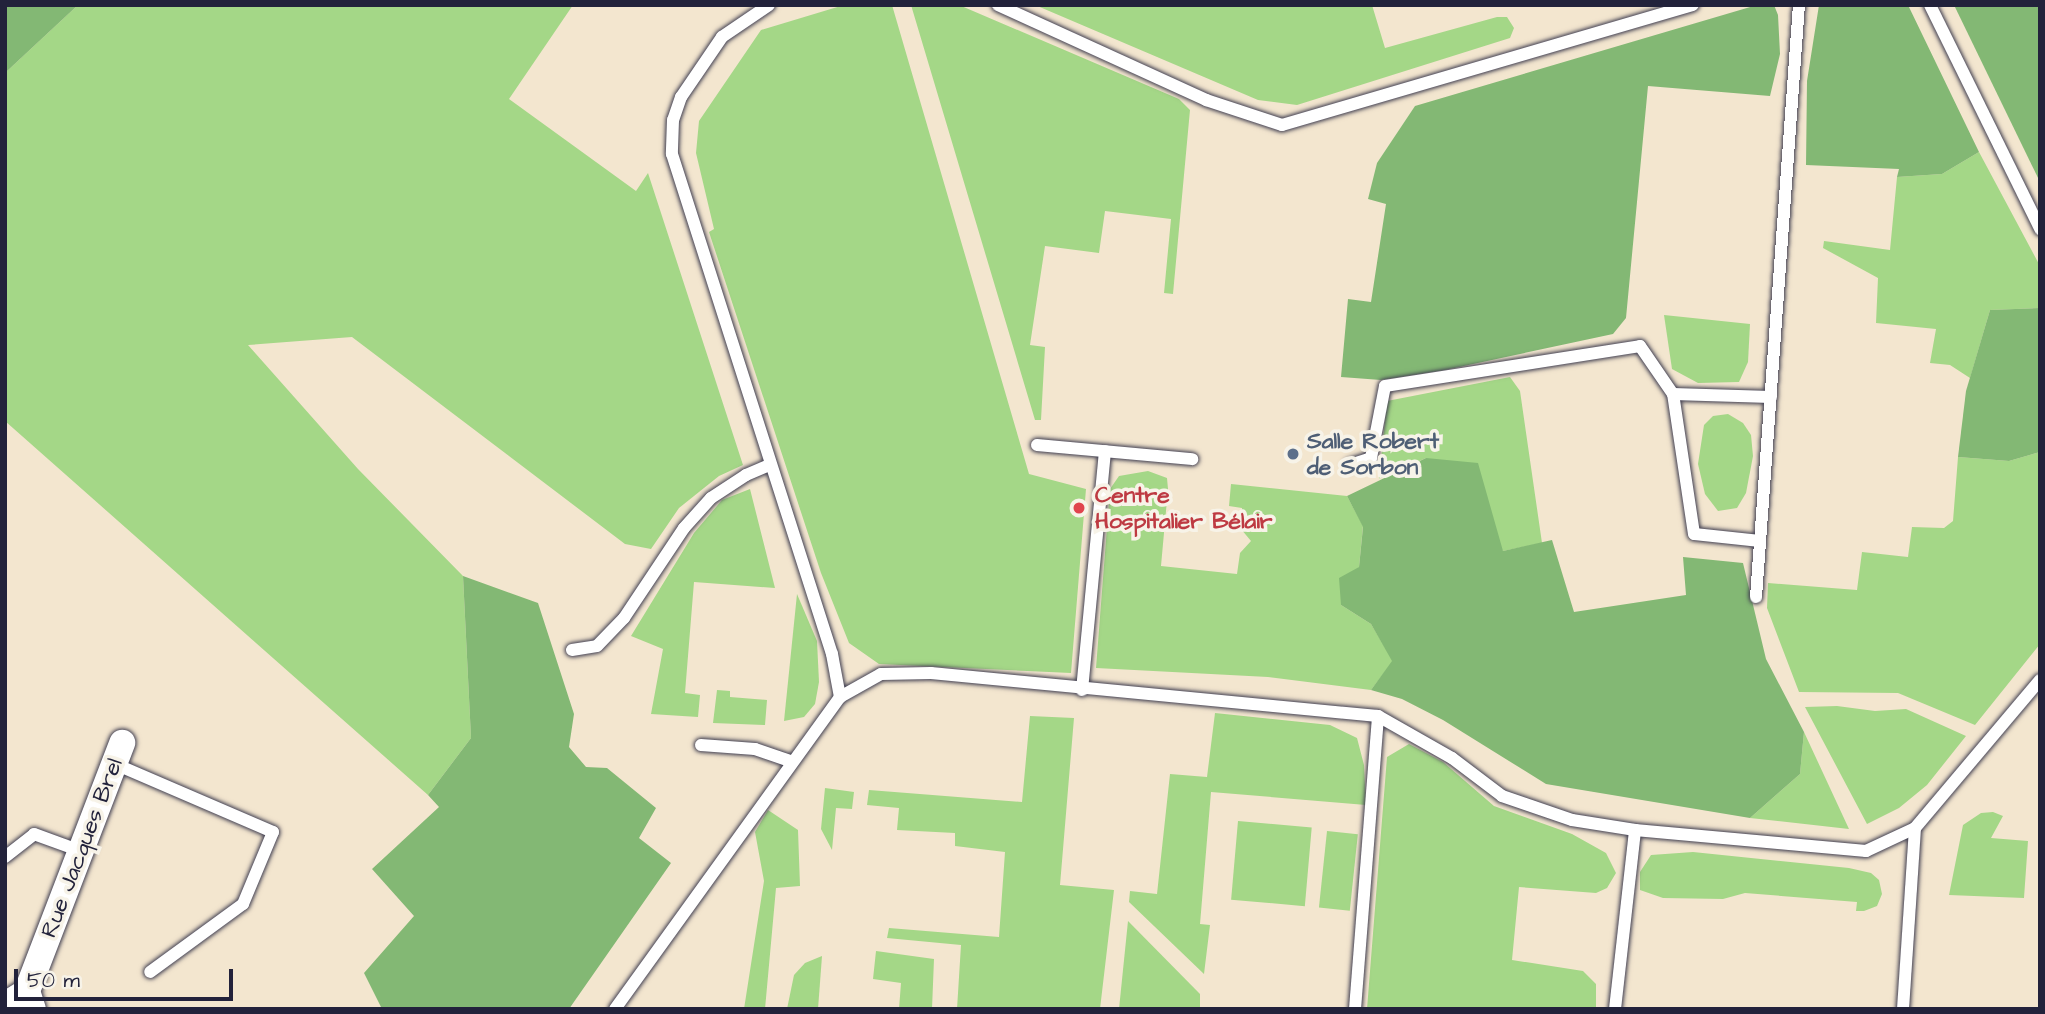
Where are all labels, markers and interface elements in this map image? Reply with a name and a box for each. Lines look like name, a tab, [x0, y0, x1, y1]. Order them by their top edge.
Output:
place label: Salle Robert de Sorbon	[1307, 427, 1439, 481]
marker: Salle Robert de Sorbon	[1285, 446, 1301, 462]
place label: Centre Hospitalier Bélair	[1095, 481, 1272, 535]
marker: Centre Hospitalier Bélair	[1069, 498, 1089, 518]
street label: Rue Jacques Brel	[35, 754, 129, 942]
scale bar	[18, 954, 236, 998]
text: 50 m	[27, 966, 80, 995]

